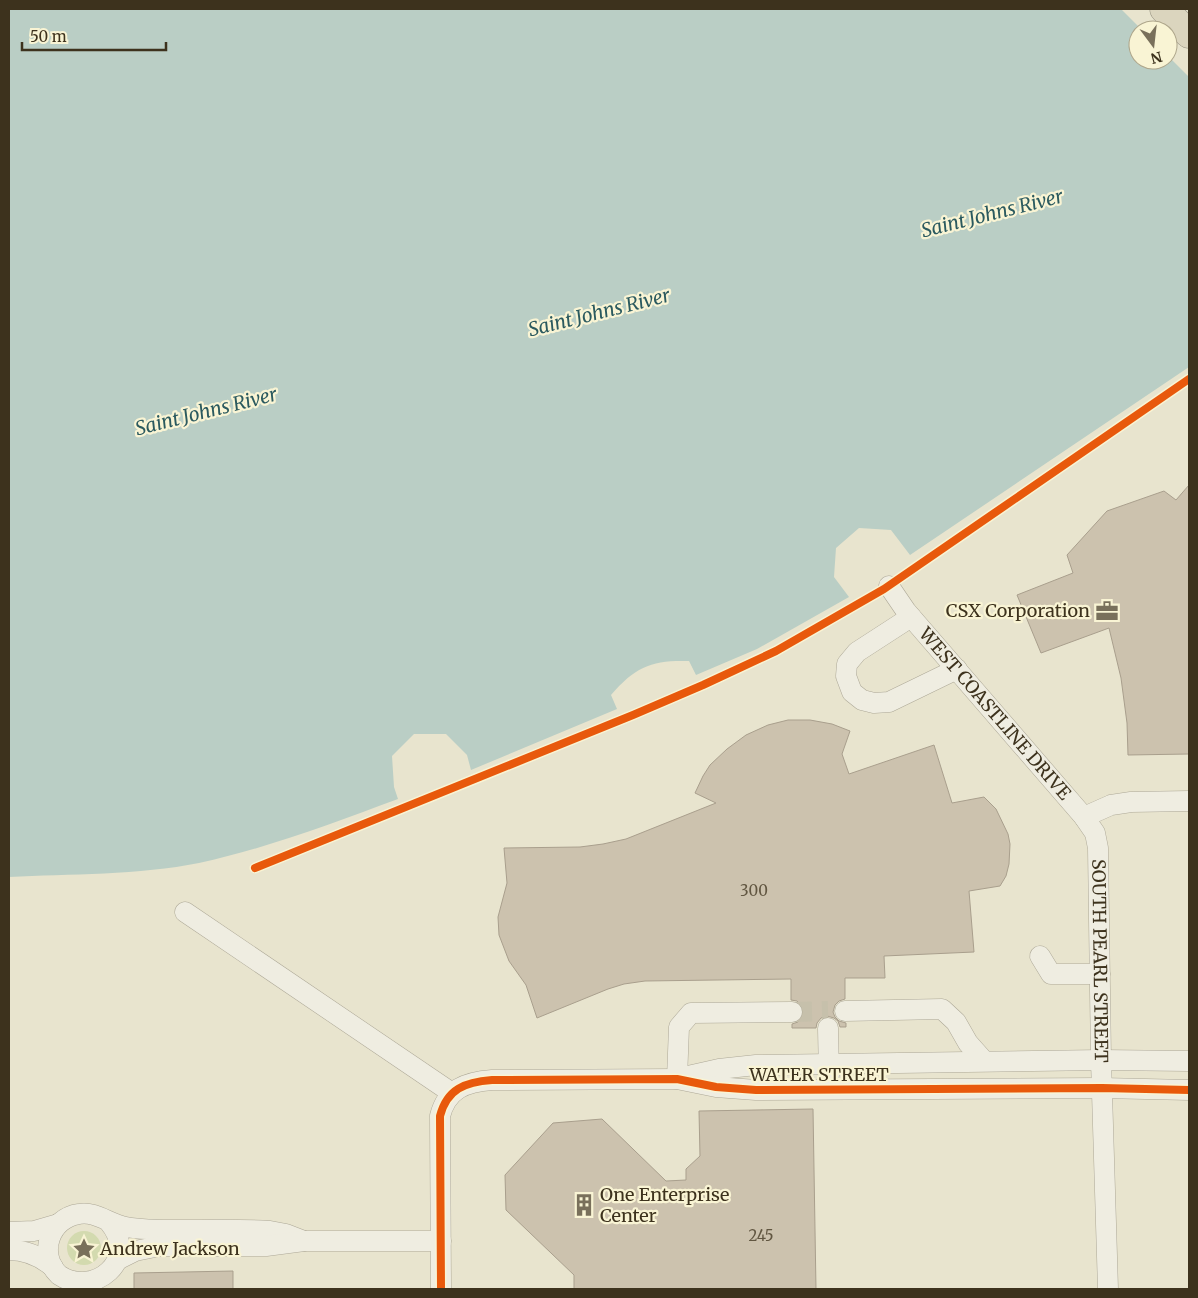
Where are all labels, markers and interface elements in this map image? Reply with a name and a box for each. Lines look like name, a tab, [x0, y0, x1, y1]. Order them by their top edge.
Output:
scale bar	[22, 20, 166, 52]
north arrow	[1128, 20, 1178, 70]
text: 50 m	[30, 27, 67, 46]
text: N	[1149, 47, 1164, 68]
water label: Saint Johns River	[919, 184, 1066, 242]
water label: Saint Johns River	[526, 283, 673, 341]
water label: Saint Johns River	[133, 382, 280, 440]
office icon: CSX Corporation	[1094, 598, 1120, 624]
place label: CSX Corporation	[946, 599, 1090, 622]
street label: WEST COASTLINE DRIVE	[914, 622, 1076, 805]
street label: SOUTH PEARL STREET	[1087, 859, 1113, 1063]
house number: 300	[740, 881, 768, 900]
street label: WATER STREET	[748, 1063, 889, 1086]
place label: One Enterprise Center	[600, 1183, 729, 1227]
building icon: One Enterprise Center	[571, 1192, 597, 1218]
house number: 245	[748, 1226, 774, 1245]
place icon: Andrew Jackson	[71, 1236, 97, 1262]
place label: Andrew Jackson	[99, 1237, 240, 1260]

